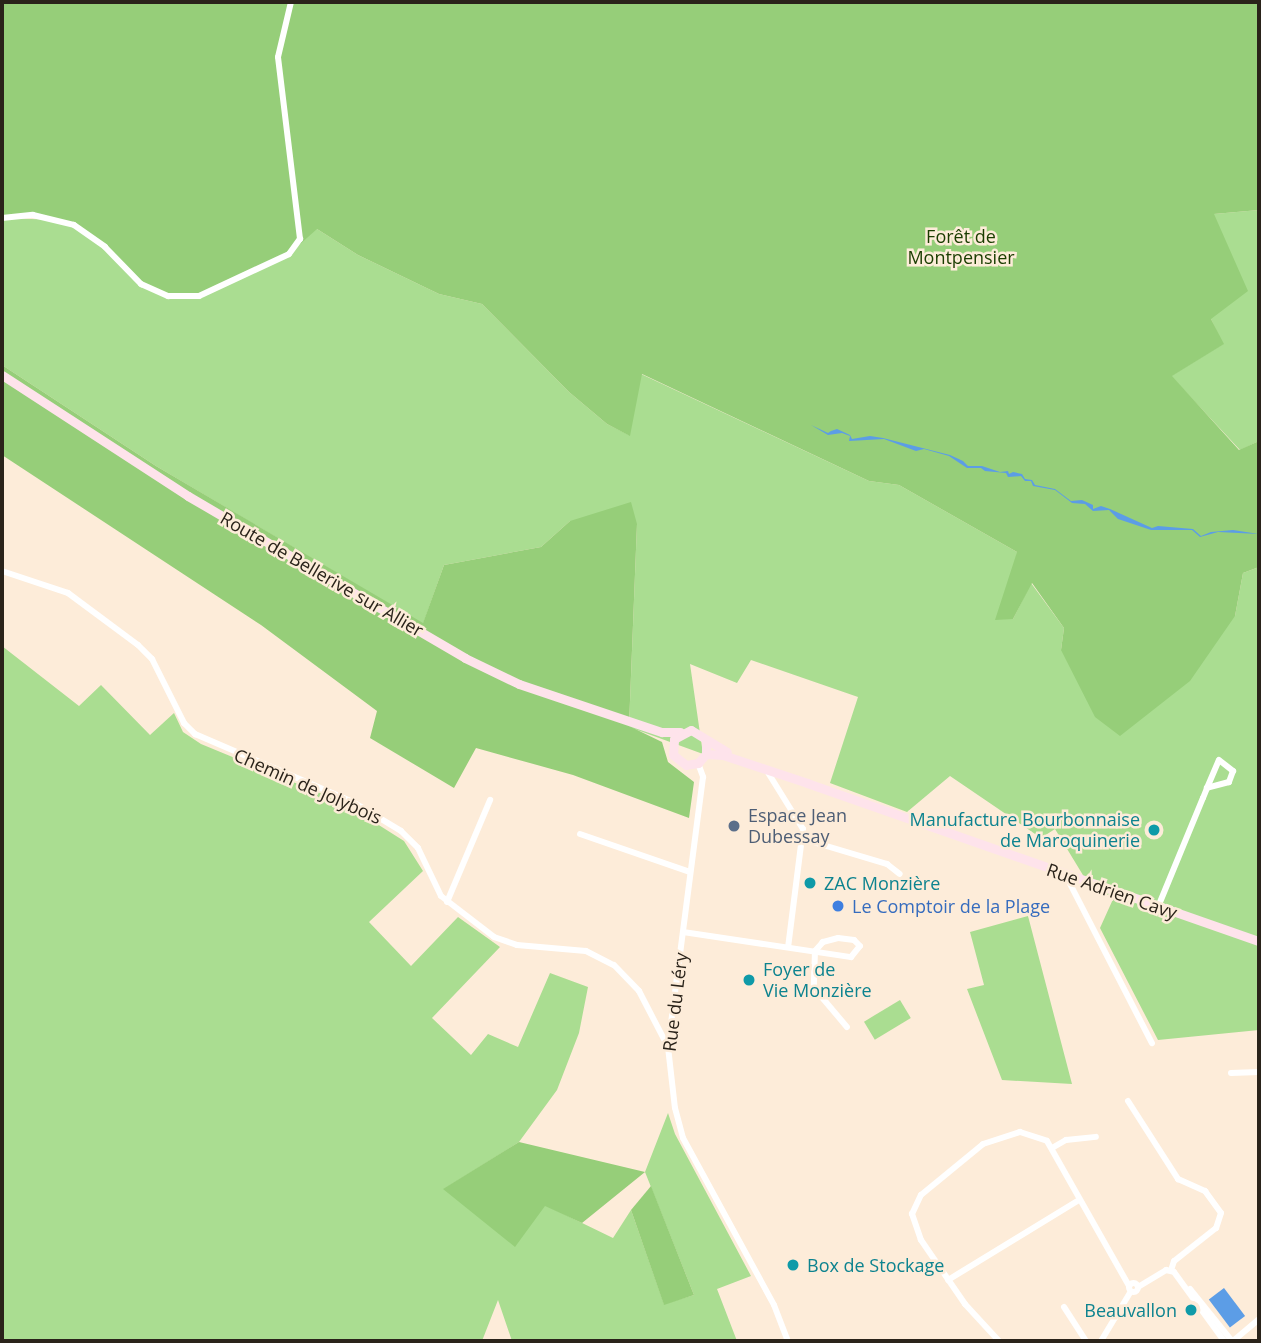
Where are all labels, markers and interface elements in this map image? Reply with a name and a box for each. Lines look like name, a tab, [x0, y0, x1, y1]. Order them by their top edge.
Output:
park label: Forêt de Montpensier	[907, 226, 1015, 268]
street label: Route de Bellerive sur Allier	[217, 507, 427, 641]
street label: Chemin de Jolybois	[231, 744, 385, 828]
place label: Espace Jean Dubessay	[748, 805, 847, 848]
place label: Manufacture Bourbonnaise de Maroquinerie	[909, 809, 1140, 852]
marker: Espace Jean Dubessay	[726, 818, 742, 834]
marker: Manufacture Bourbonnaise de Maroquinerie	[1146, 822, 1162, 838]
street label: Rue Adrien Cavy	[1044, 859, 1180, 923]
place label: ZAC Monzière	[824, 872, 940, 894]
marker: ZAC Monzière	[802, 875, 818, 891]
place label: Le Comptoir de la Plage	[852, 895, 1050, 917]
marker: Le Comptoir de la Plage	[830, 898, 846, 914]
street label: Rue du Léry	[658, 951, 692, 1053]
place label: Foyer de Vie Monzière	[763, 959, 872, 1002]
marker: Foyer de Vie Monzière	[741, 972, 757, 988]
place label: Box de Stockage	[807, 1254, 944, 1276]
marker: Box de Stockage	[785, 1257, 801, 1273]
place label: Beauvallon	[1084, 1299, 1177, 1321]
marker: Beauvallon	[1183, 1302, 1199, 1318]

